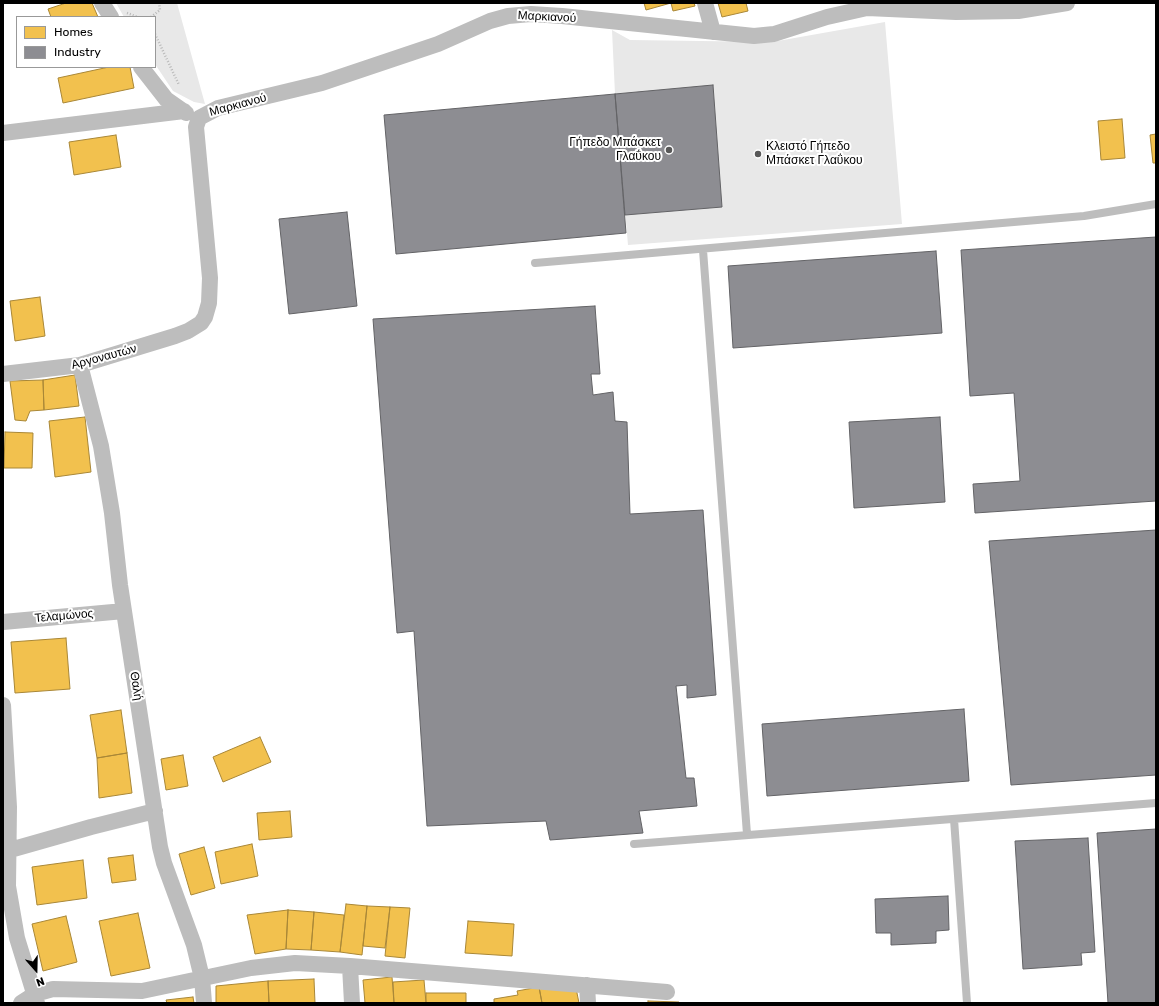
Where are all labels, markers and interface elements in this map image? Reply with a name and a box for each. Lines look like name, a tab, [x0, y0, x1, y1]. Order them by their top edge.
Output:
street label: Μαρκιανού	[517, 8, 577, 26]
legend	[16, 16, 156, 68]
text: Homes	[54, 25, 93, 39]
text: Industry	[54, 45, 101, 59]
street label: Μαρκιανού	[208, 90, 268, 120]
place label: Γήπεδο Μπάσκετ Γλαΰκου	[569, 136, 661, 164]
place label: Κλειστό Γήπεδο Μπάσκετ Γλαΰκου	[766, 140, 862, 168]
marker: Γήπεδο Μπάσκετ Γλαΰκου	[664, 145, 674, 155]
marker: Κλειστό Γήπεδο Μπάσκετ Γλαΰκου	[753, 149, 763, 159]
street label: Αργοναυτών	[70, 341, 138, 373]
street label: Τελαμώνος	[34, 606, 94, 626]
street label: Θαλή	[127, 671, 145, 701]
north arrow	[16, 950, 56, 990]
text: N	[34, 974, 46, 989]

